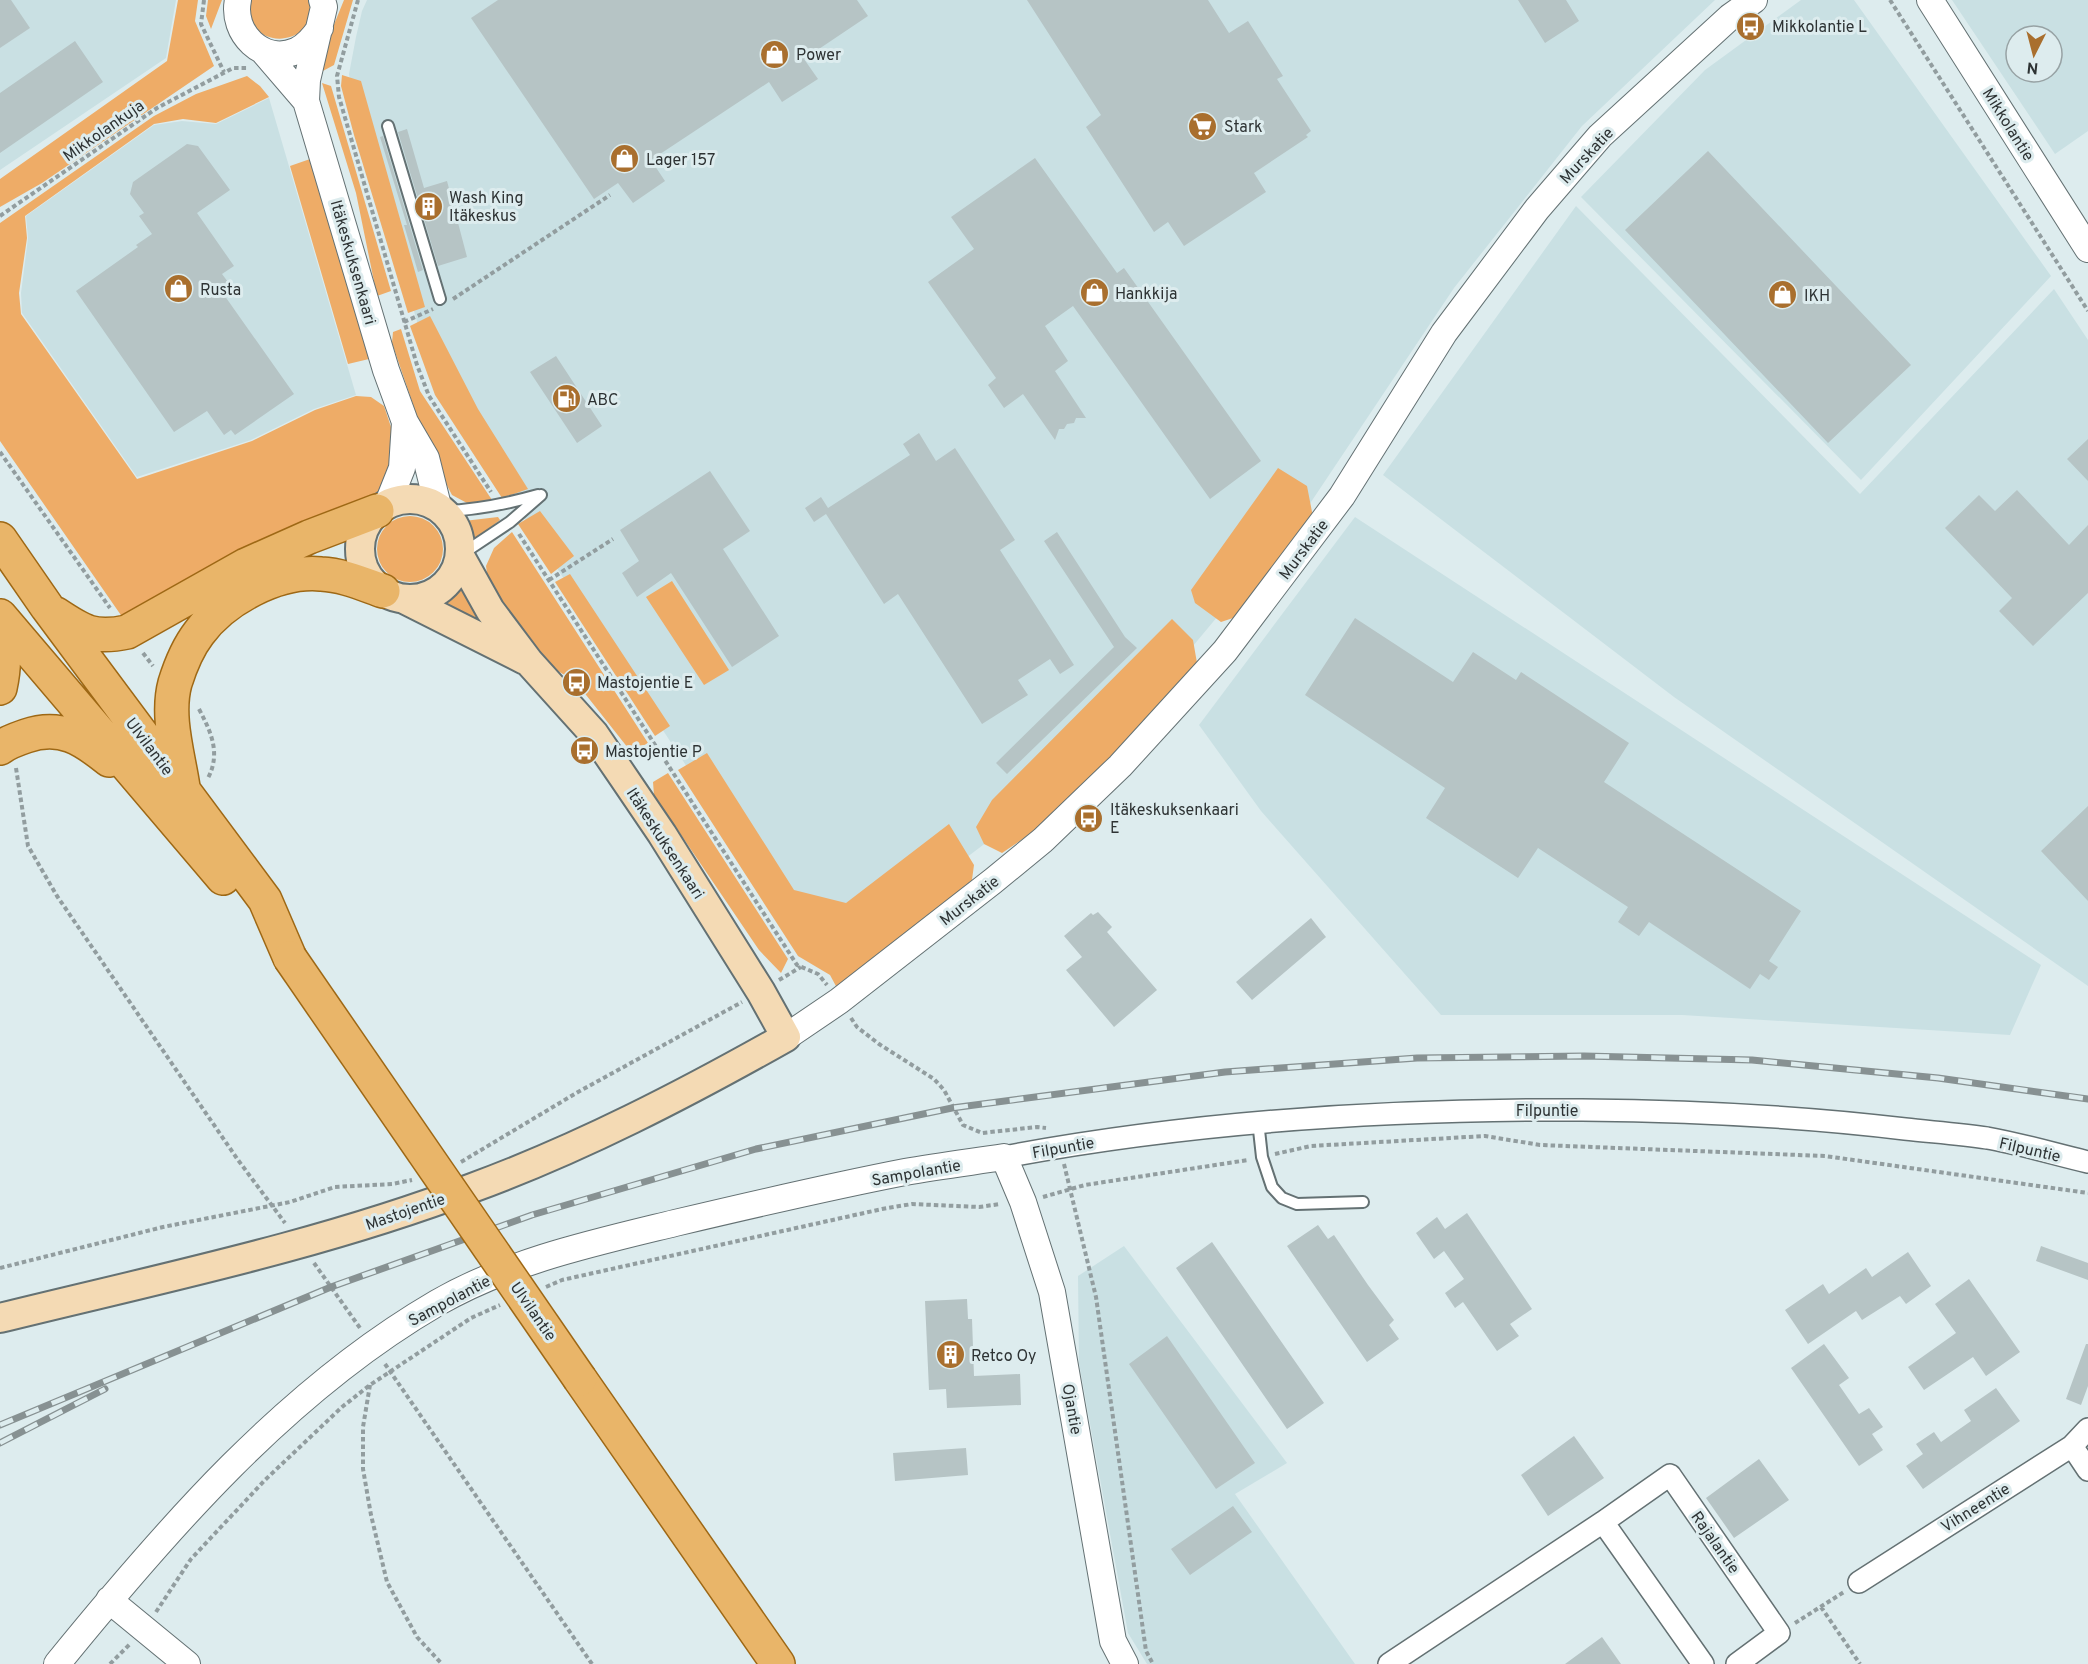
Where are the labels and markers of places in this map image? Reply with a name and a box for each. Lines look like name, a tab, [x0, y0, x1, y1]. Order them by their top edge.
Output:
bus stop icon: Mikkolantie L	[1735, 10, 1767, 42]
place label: Mikkolantie L	[1772, 18, 1867, 38]
shop icon: Power	[759, 38, 791, 70]
place label: Power	[796, 46, 841, 66]
supermarket icon: Stark	[1187, 110, 1219, 142]
place label: Stark	[1224, 118, 1263, 138]
shop icon: Lager 157	[609, 143, 641, 175]
place label: Lager 157	[646, 151, 715, 171]
place label: Wash King Itäkeskus	[449, 189, 524, 227]
building icon: Wash King Itäkeskus	[412, 190, 444, 222]
shop icon: Rusta	[163, 273, 195, 305]
shop icon: Hankkija	[1078, 277, 1110, 309]
shop icon: IKH	[1767, 279, 1799, 311]
place label: Rusta	[200, 281, 241, 301]
place label: Hankkija	[1115, 285, 1177, 305]
place label: IKH	[1804, 287, 1830, 307]
fuel station icon: ABC	[550, 383, 582, 415]
place label: ABC	[587, 391, 618, 411]
bus stop icon: Mastojentie E	[560, 666, 592, 698]
place label: Mastojentie E	[597, 674, 693, 694]
bus stop icon: Mastojentie P	[568, 735, 600, 767]
place label: Mastojentie P	[605, 743, 702, 763]
place label: Itäkeskuksenkaari E	[1110, 801, 1239, 839]
bus stop icon: Itäkeskuksenkaari E	[1073, 802, 1105, 834]
building icon: Retco Oy	[934, 1339, 966, 1371]
place label: Retco Oy	[971, 1347, 1036, 1367]

